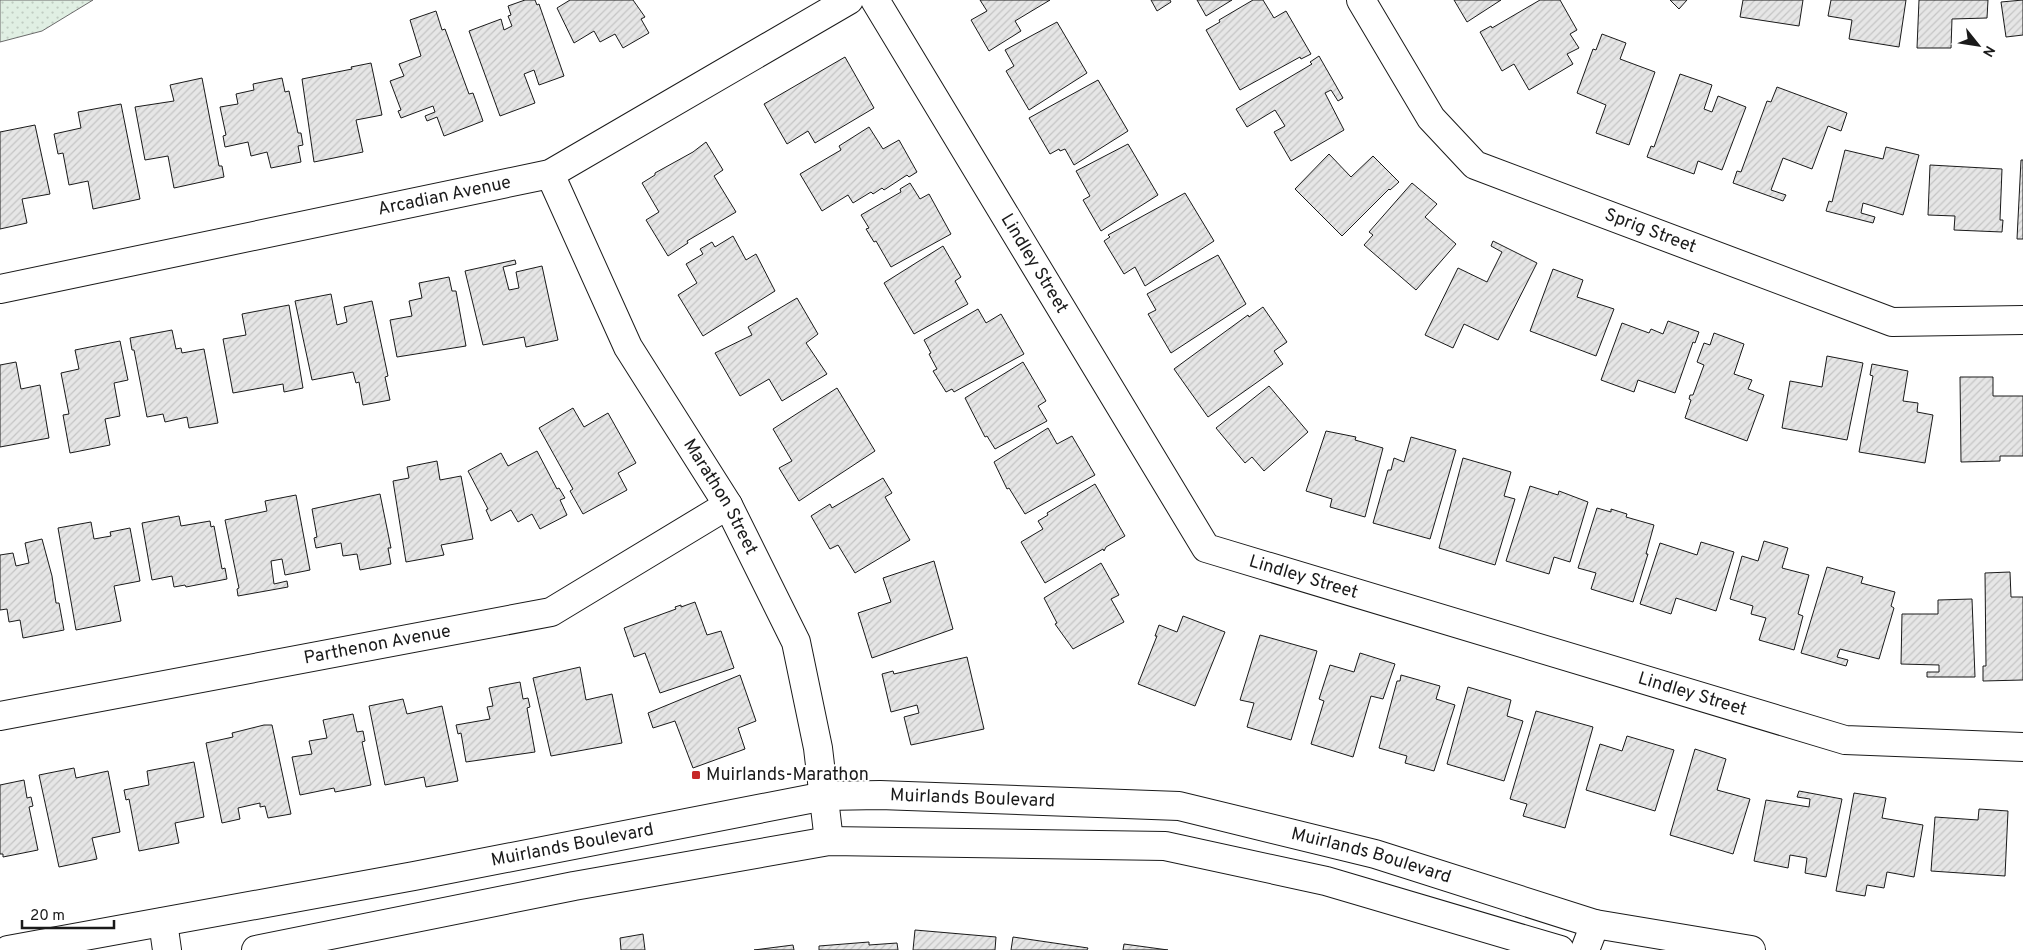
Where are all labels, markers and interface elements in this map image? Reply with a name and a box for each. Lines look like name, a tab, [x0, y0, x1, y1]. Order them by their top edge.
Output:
north arrow	[1953, 20, 2003, 70]
text: N	[1978, 42, 1998, 59]
street label: Arcadian Avenue	[376, 171, 513, 221]
street label: Sprig Street	[1601, 203, 1700, 259]
street label: Lindley Street	[995, 210, 1073, 318]
street label: Marathon Street	[678, 435, 762, 559]
street label: Lindley Street	[1246, 550, 1361, 605]
street label: Parthenon Avenue	[302, 620, 453, 670]
street label: Lindley Street	[1635, 667, 1750, 721]
place label: Muirlands-Marathon	[706, 764, 869, 787]
marker: Muirlands-Marathon	[690, 769, 702, 781]
street label: Muirlands Boulevard	[890, 784, 1056, 813]
street label: Muirlands Boulevard	[489, 818, 656, 872]
street label: Muirlands Boulevard	[1289, 822, 1454, 889]
scale bar	[22, 898, 115, 930]
text: 20 m	[30, 907, 65, 926]

